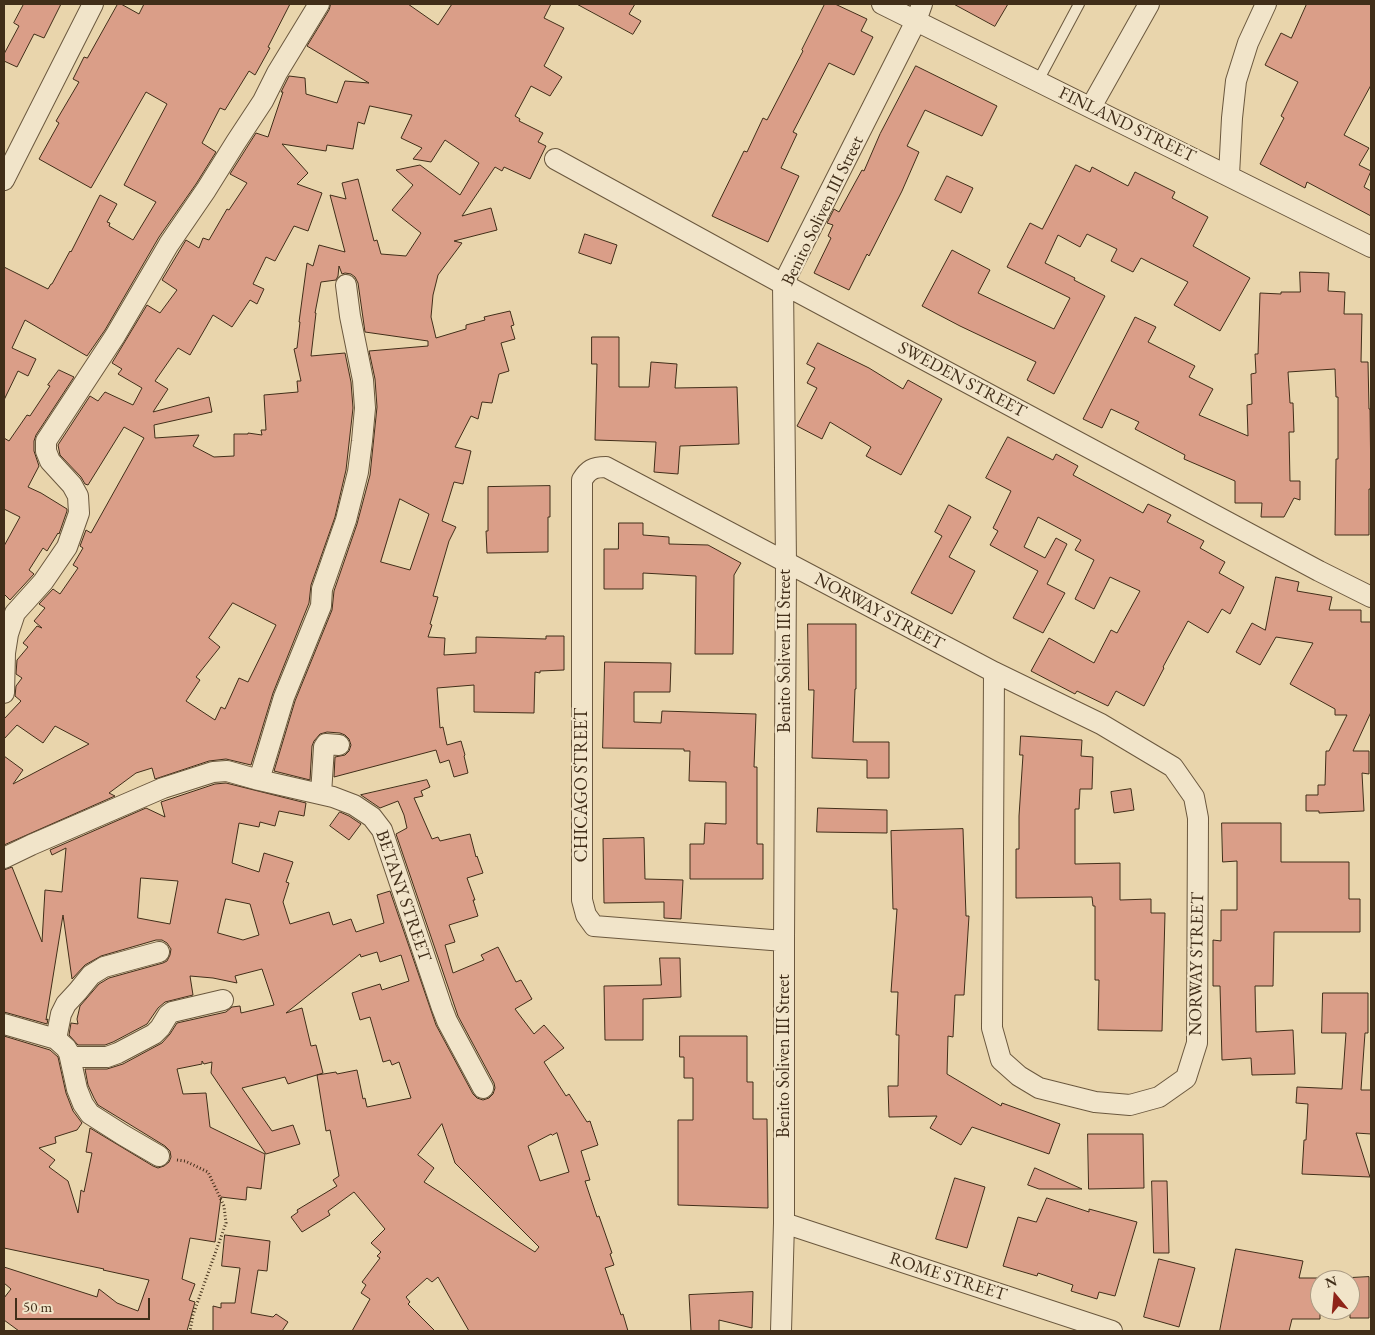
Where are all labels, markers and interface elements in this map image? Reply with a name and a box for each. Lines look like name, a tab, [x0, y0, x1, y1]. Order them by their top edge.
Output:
street label: FINLAND STREET	[1055, 82, 1199, 168]
street label: Benito Soliven Ⅲ Street	[777, 133, 869, 289]
street label: SWEDEN STREET	[894, 337, 1030, 423]
street label: Benito Soliven Ⅲ Street	[774, 569, 796, 733]
street label: NORWAY STREET	[811, 569, 947, 655]
street label: CHICAGO STREET	[571, 708, 593, 862]
street label: BETANY STREET	[370, 827, 436, 965]
street label: NORWAY STREET	[1185, 892, 1209, 1036]
street label: Benito Soliven Ⅲ Street	[773, 974, 795, 1138]
street label: ROME STREET	[887, 1248, 1009, 1306]
north arrow	[1310, 1270, 1360, 1320]
text: N	[1323, 1271, 1339, 1292]
scale bar	[18, 1288, 152, 1320]
text: 50 m	[23, 1297, 52, 1316]

